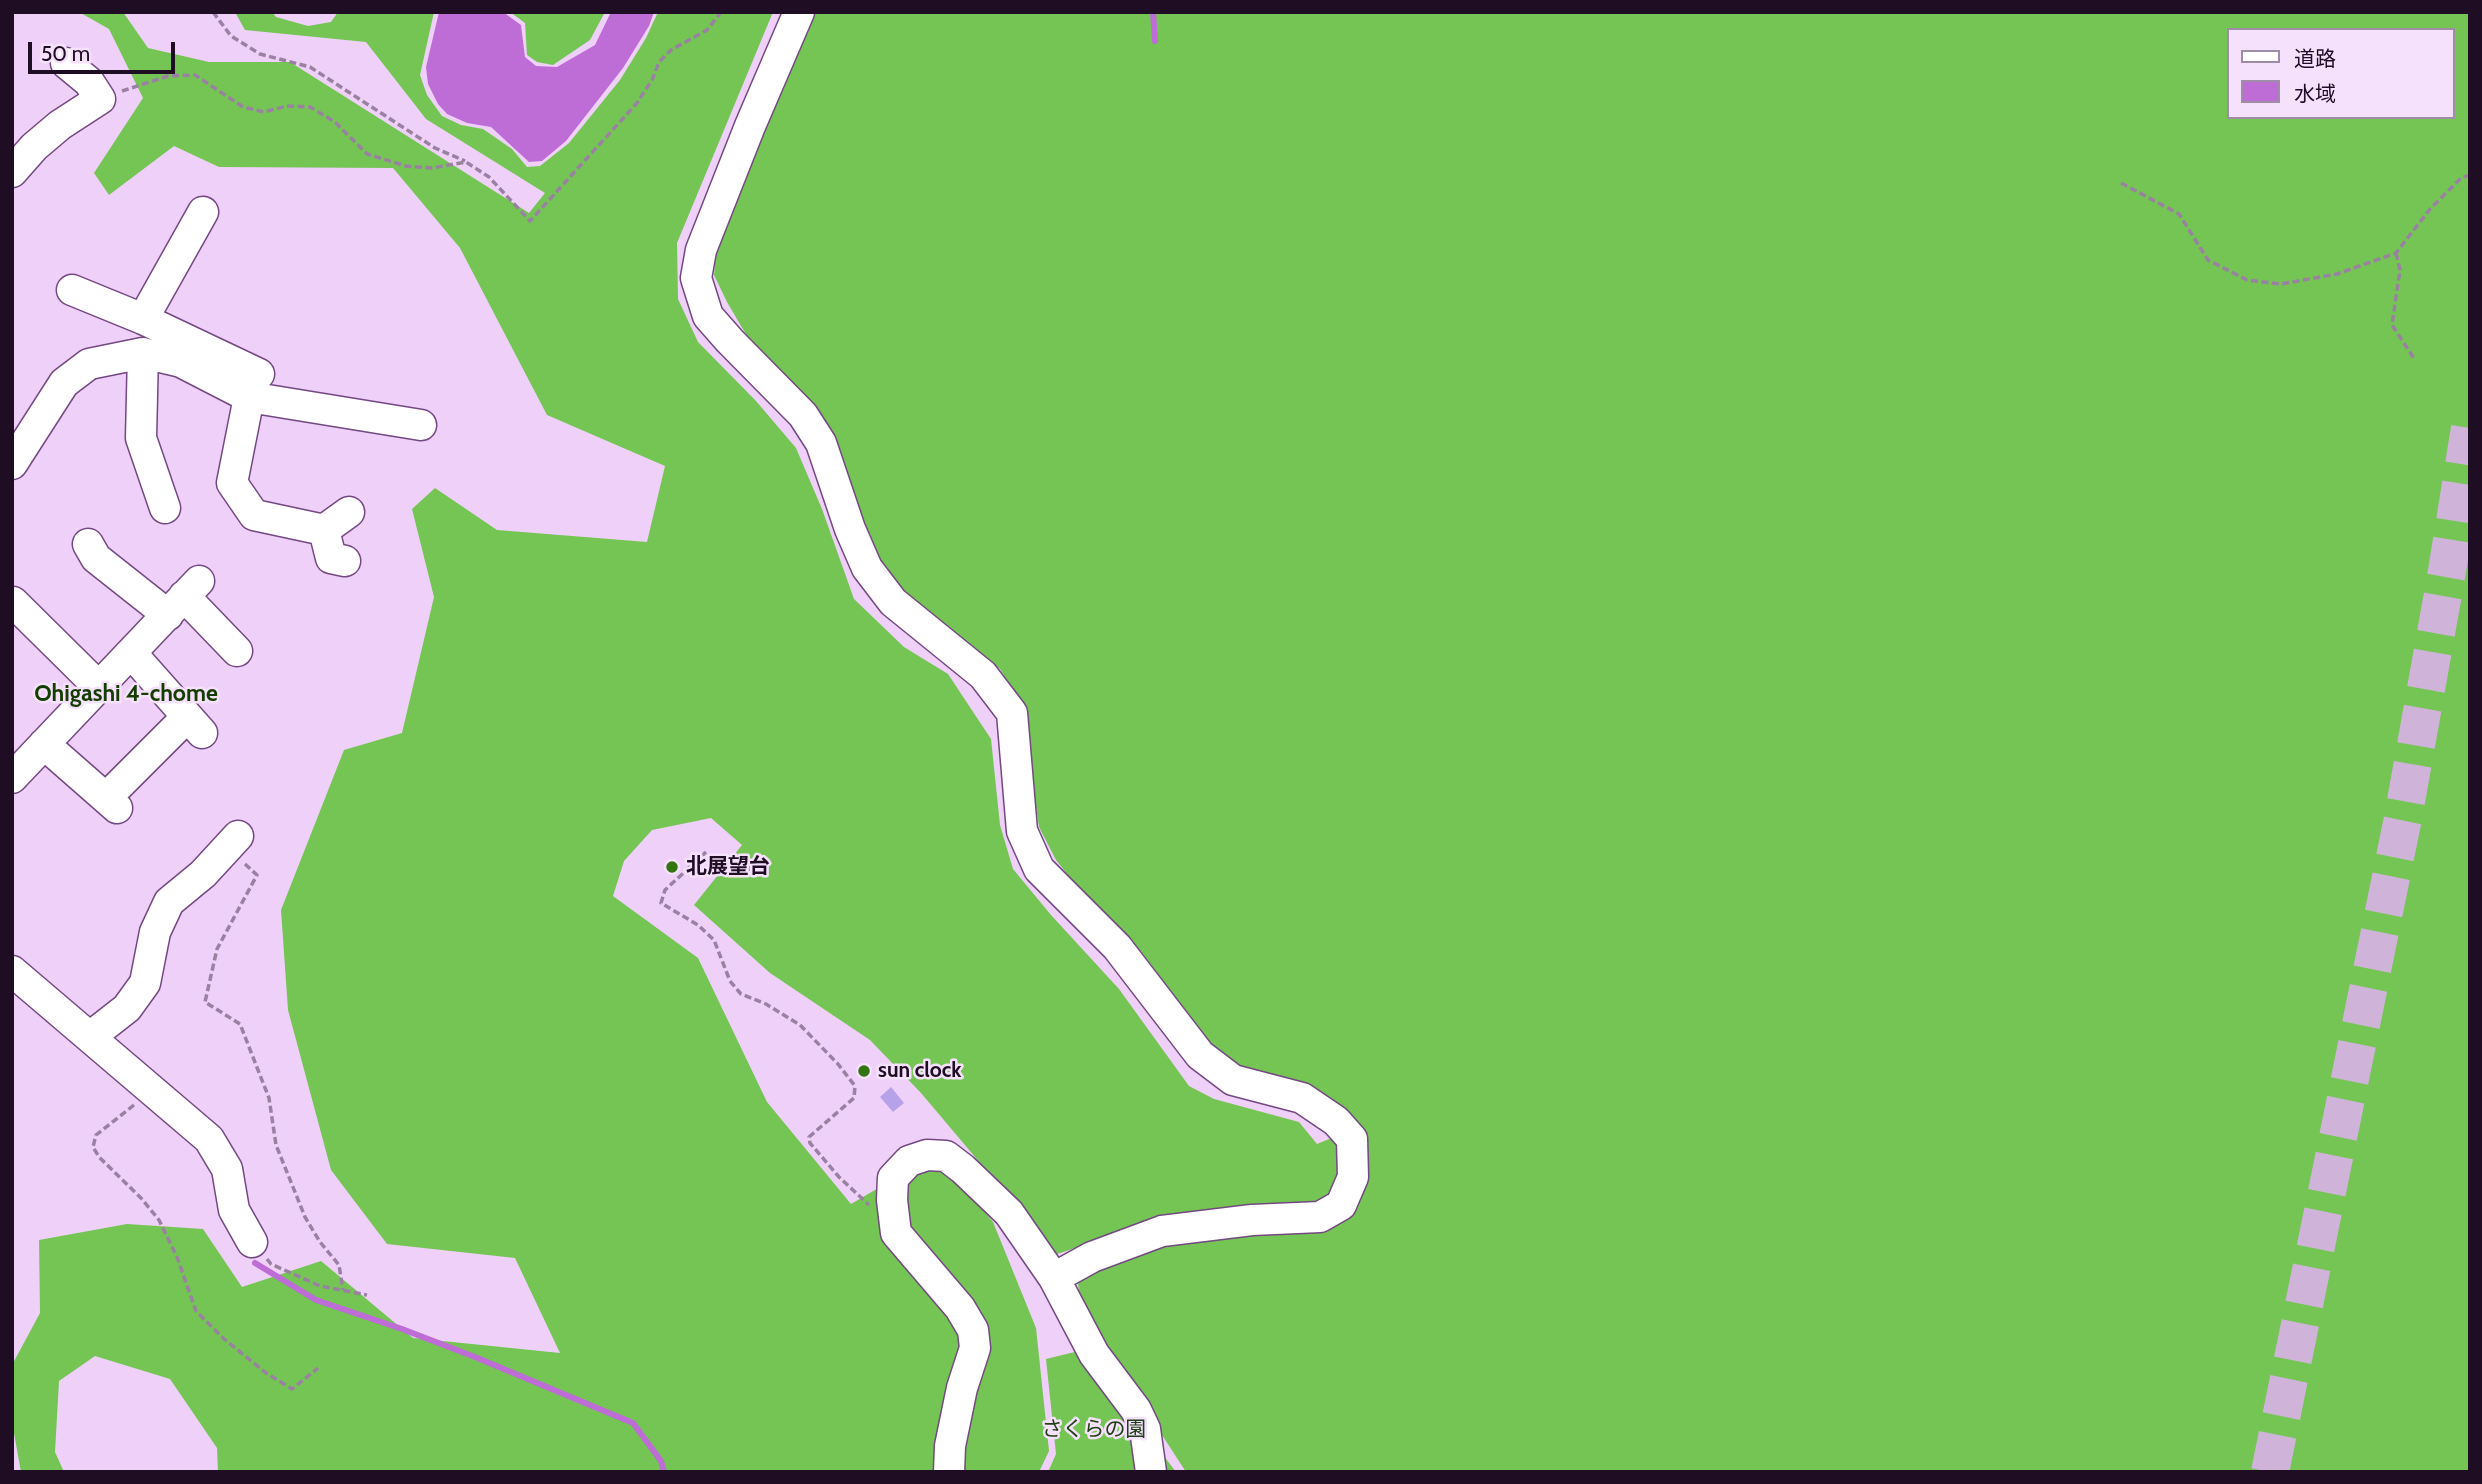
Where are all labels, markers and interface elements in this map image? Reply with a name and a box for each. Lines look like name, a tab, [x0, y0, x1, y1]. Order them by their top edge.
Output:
scale bar	[32, 28, 178, 72]
legend	[2226, 28, 2454, 119]
text: 50 m	[41, 41, 90, 66]
text: 道路	[2294, 46, 2336, 71]
text: 水域	[2294, 81, 2336, 106]
district label: Ohigashi 4-chome	[34, 680, 218, 708]
place label: 北展望台	[686, 854, 770, 880]
marker: 北展望台	[664, 859, 680, 875]
place label: sun clock	[878, 1058, 961, 1084]
marker: sun clock	[856, 1063, 872, 1079]
park label: さくらの園	[1042, 1417, 1146, 1443]

